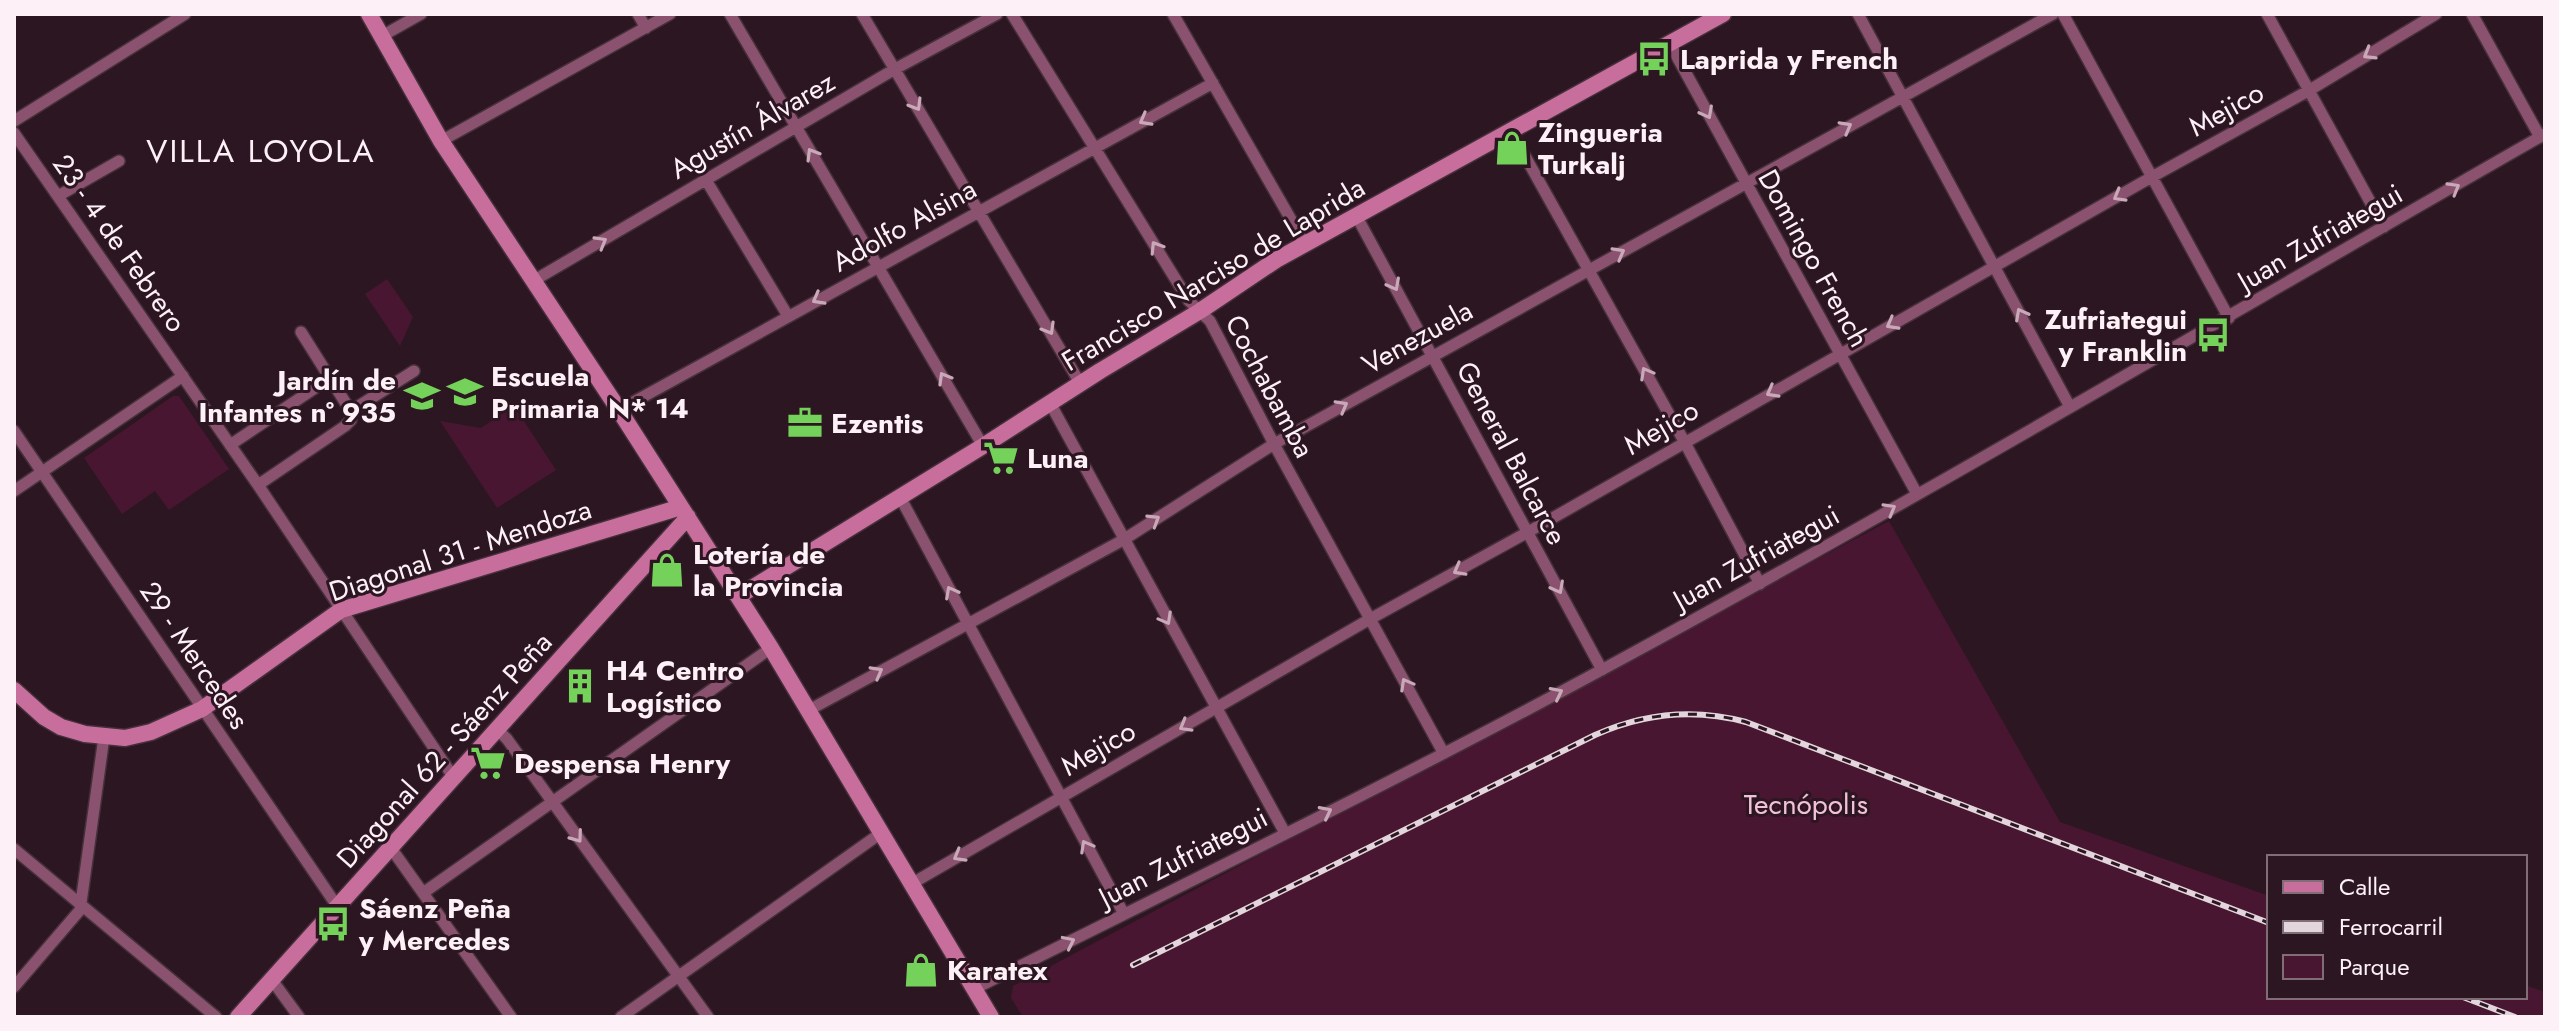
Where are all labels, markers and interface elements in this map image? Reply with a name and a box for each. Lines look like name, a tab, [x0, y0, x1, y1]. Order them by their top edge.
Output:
place label: Laprida y French	[1680, 39, 1898, 80]
bus stop icon: Laprida y French	[1635, 40, 1673, 78]
one-way arrow	[2363, 44, 2378, 60]
street label: Agustín Álvarez	[662, 62, 842, 189]
street label: Mejico	[2181, 72, 2271, 147]
one-way arrow	[906, 96, 922, 111]
one-way arrow	[1697, 105, 1712, 119]
one-way arrow	[1138, 111, 1153, 126]
place label: Zingueria Turkalj	[1538, 112, 1663, 185]
one-way arrow	[1837, 121, 1852, 137]
district label: VILLA LOYOLA	[146, 128, 376, 174]
shop icon: Zingueria Turkalj	[1493, 129, 1531, 167]
street label: 23 - 4 de Febrero	[43, 146, 196, 341]
one-way arrow	[806, 149, 821, 163]
street label: Domingo French	[1748, 162, 1879, 355]
street label: Francisco Narciso de Laprida	[1054, 167, 1373, 381]
street label: Adolfo Alsina	[825, 169, 984, 282]
street label: Juan Zufriategui	[2227, 174, 2410, 303]
one-way arrow	[2445, 182, 2460, 198]
one-way arrow	[2113, 186, 2127, 202]
one-way arrow	[592, 236, 606, 252]
one-way arrow	[1150, 241, 1165, 256]
one-way arrow	[1610, 247, 1624, 263]
one-way arrow	[1384, 277, 1400, 291]
one-way arrow	[813, 289, 827, 305]
street label: Venezuela	[1354, 290, 1480, 385]
place label: Zufriategui y Franklin	[2045, 299, 2187, 372]
street label: Cochabamba	[1215, 307, 1324, 465]
one-way arrow	[2015, 307, 2030, 322]
one-way arrow	[1886, 315, 1901, 330]
bus stop icon: Zufriategui y Franklin	[2194, 316, 2232, 354]
one-way arrow	[1039, 320, 1054, 335]
street label: General Balcarce	[1446, 354, 1577, 552]
place label: Escuela Primaria N* 14	[491, 356, 689, 429]
place label: Jardín de Infantes nº 935	[198, 360, 396, 433]
one-way arrow	[1640, 368, 1656, 382]
one-way arrow	[938, 372, 954, 387]
school or university icon: Escuela Primaria N* 14	[446, 373, 484, 411]
school or university icon: Jardín de Infantes nº 935	[403, 377, 441, 415]
one-way arrow	[1766, 382, 1781, 398]
street label: Mejico	[1616, 390, 1706, 465]
one-way arrow	[1334, 401, 1349, 416]
place label: Ezentis	[831, 403, 924, 444]
office icon: Ezentis	[786, 404, 824, 442]
place label: Luna	[1027, 438, 1089, 479]
supermarket icon: Luna	[982, 439, 1020, 477]
street label: Diagonal 31 - Mendoza	[324, 489, 597, 612]
street label: Juan Zufriategui	[1662, 495, 1847, 622]
one-way arrow	[1882, 503, 1896, 519]
one-way arrow	[1145, 515, 1160, 530]
place label: Lotería de la Provincia	[693, 534, 843, 607]
shop icon: Lotería de la Provincia	[648, 551, 686, 589]
one-way arrow	[1453, 560, 1468, 576]
street label: 29 - Mercedes	[130, 573, 259, 737]
one-way arrow	[1548, 580, 1563, 594]
one-way arrow	[945, 585, 960, 600]
one-way arrow	[1157, 611, 1172, 625]
street label: Diagonal 62 - Sáenz Peña	[327, 623, 562, 877]
place label: H4 Centro Logístico	[606, 650, 744, 723]
one-way arrow	[868, 666, 883, 682]
building icon: H4 Centro Logístico	[561, 667, 599, 705]
one-way arrow	[1400, 677, 1415, 692]
one-way arrow	[1549, 688, 1563, 703]
street label: Mejico	[1053, 711, 1143, 786]
one-way arrow	[1179, 716, 1193, 732]
place label: Despensa Henry	[514, 743, 731, 784]
supermarket icon: Despensa Henry	[469, 744, 507, 782]
park label: Tecnópolis	[1744, 784, 1868, 825]
street label: Juan Zufriategui	[1088, 797, 1275, 919]
one-way arrow	[1317, 807, 1332, 822]
one-way arrow	[567, 828, 581, 842]
one-way arrow	[1081, 839, 1096, 854]
one-way arrow	[953, 846, 968, 862]
legend	[2267, 855, 2527, 999]
text: Calle	[2339, 869, 2390, 904]
place label: Sáenz Peña y Mercedes	[358, 888, 511, 961]
bus stop icon: Sáenz Peña y Mercedes	[314, 905, 352, 943]
text: Ferrocarril	[2339, 909, 2443, 944]
one-way arrow	[1060, 936, 1075, 951]
text: Parque	[2339, 949, 2410, 984]
place label: Karatex	[947, 950, 1048, 991]
shop icon: Karatex	[902, 951, 940, 989]

